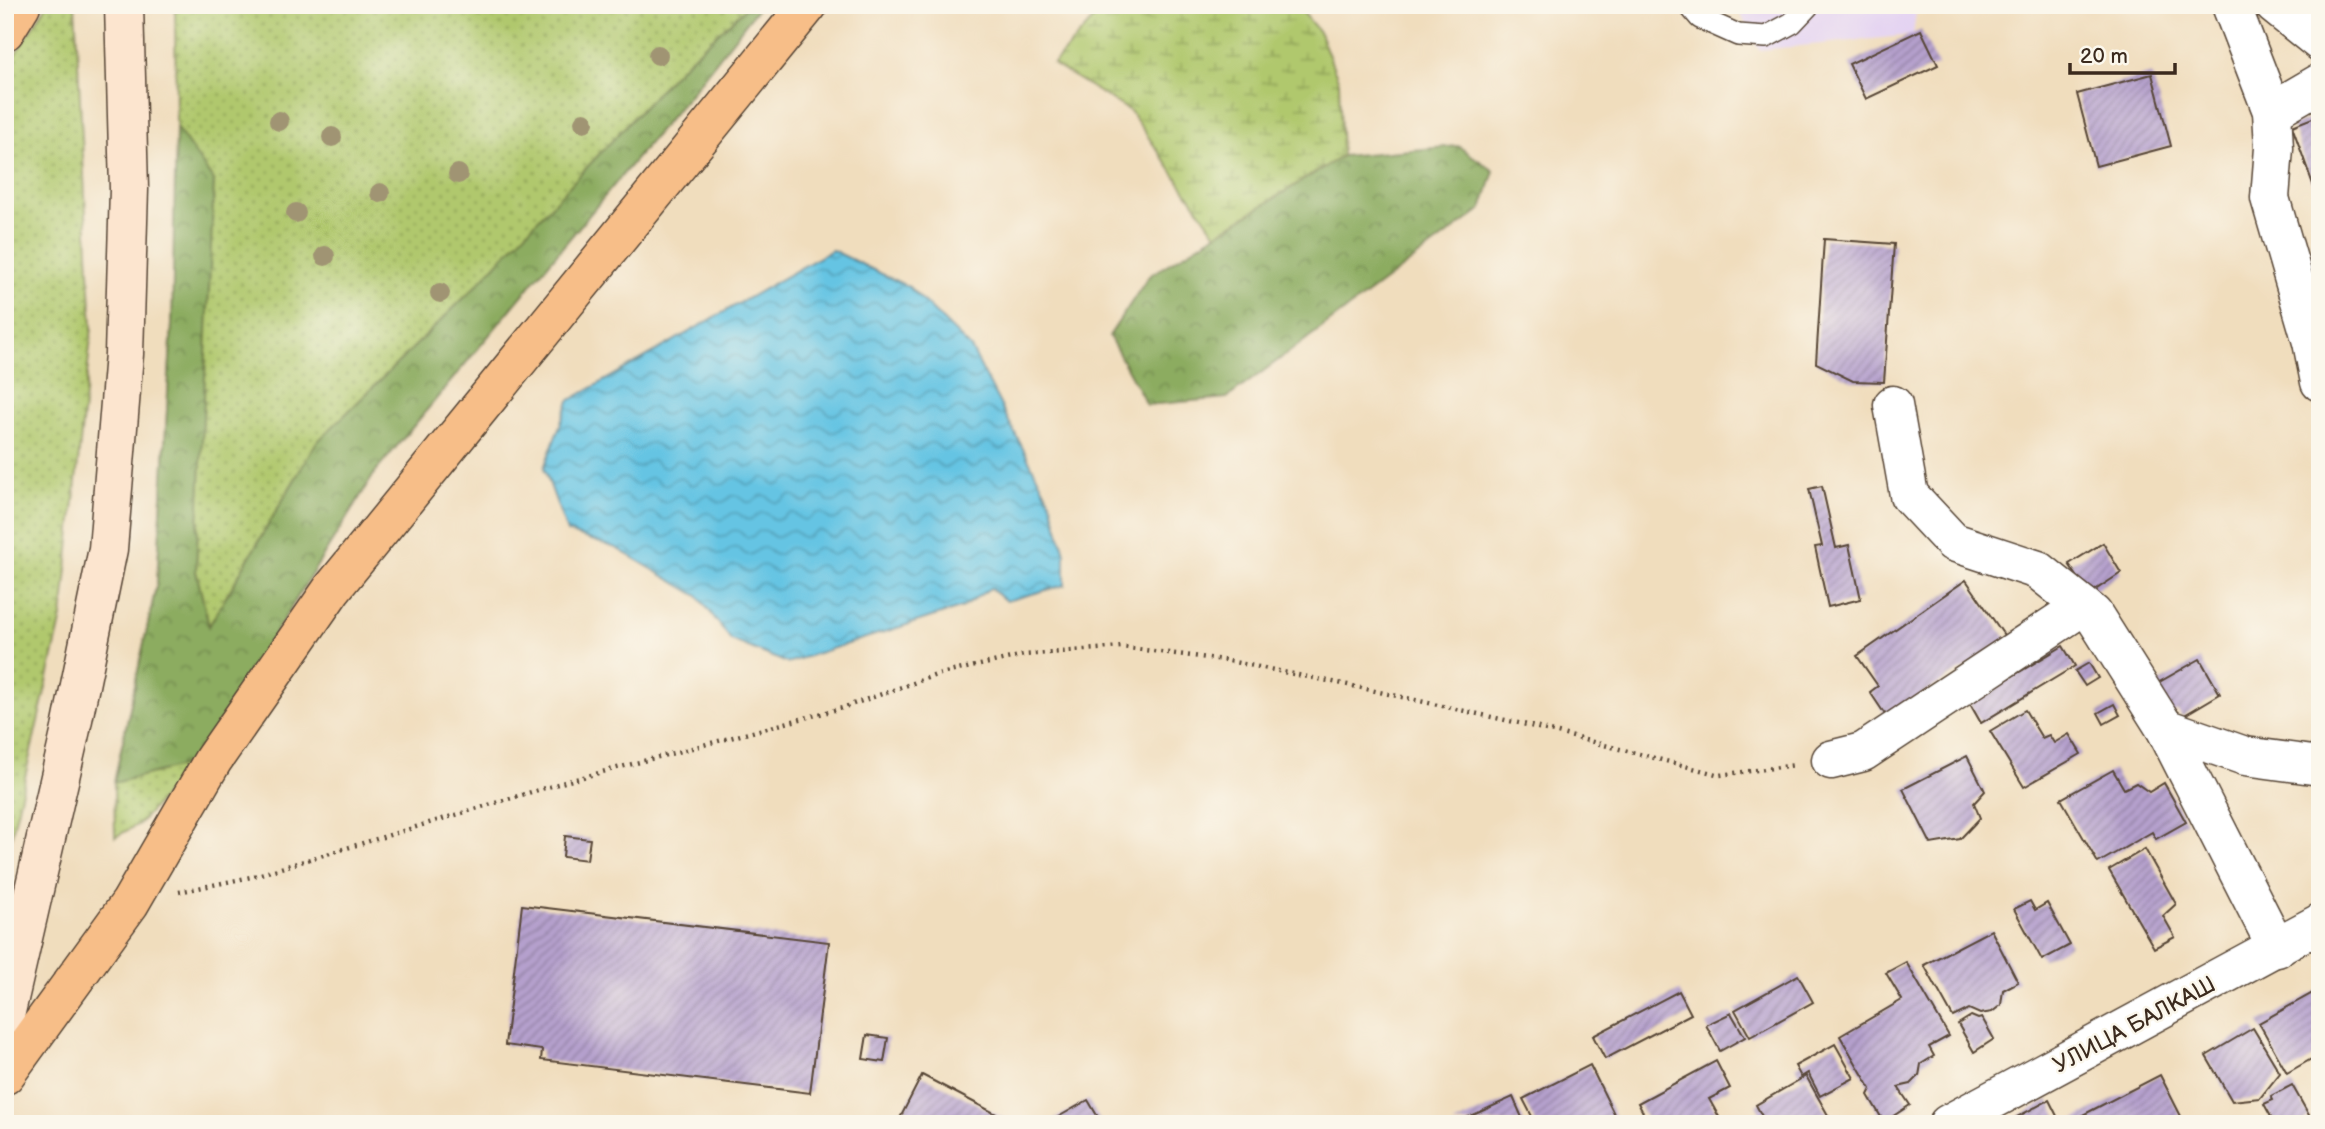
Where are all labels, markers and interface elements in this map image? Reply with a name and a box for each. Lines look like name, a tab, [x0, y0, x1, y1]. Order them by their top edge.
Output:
scale bar	[2070, 32, 2174, 76]
text: 20 m	[2080, 44, 2128, 69]
street label: УЛИЦА БАЛКАШ	[2048, 970, 2221, 1079]

